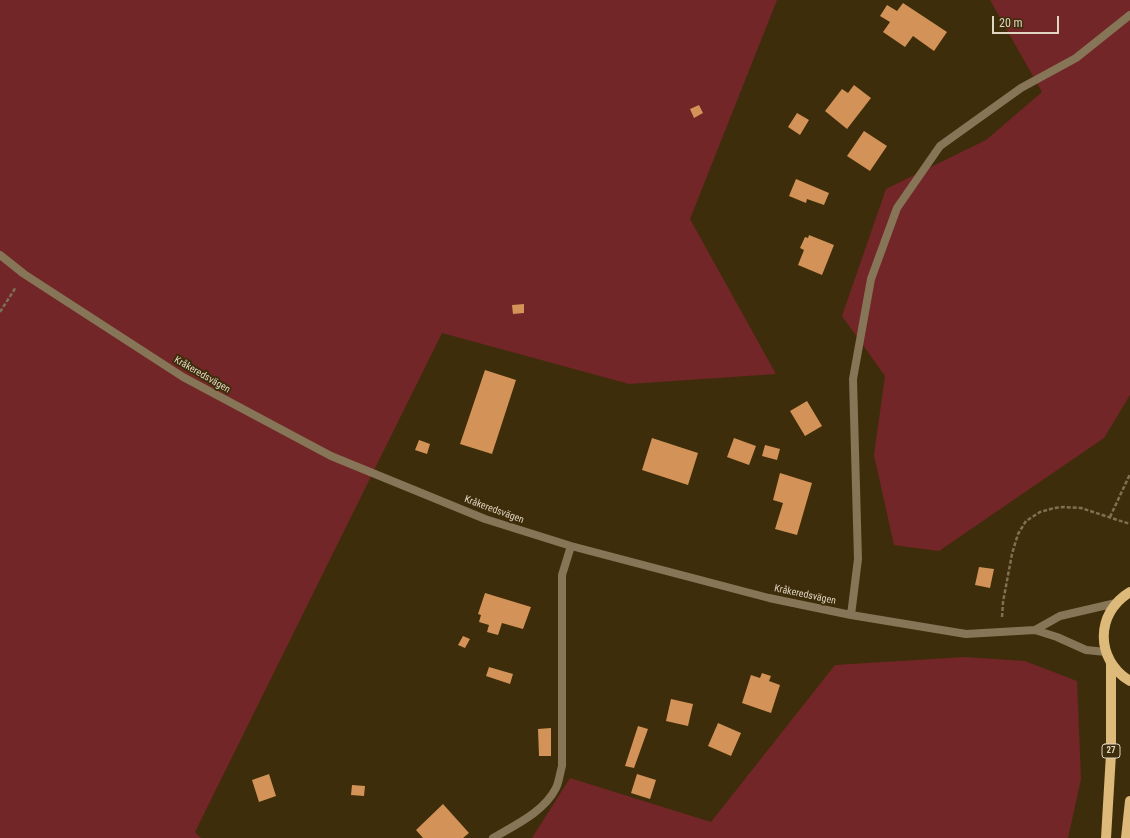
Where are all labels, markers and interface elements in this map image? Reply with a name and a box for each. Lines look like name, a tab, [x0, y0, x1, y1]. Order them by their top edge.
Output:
scale bar	[994, 8, 1061, 34]
text: 20 m	[999, 16, 1023, 30]
street label: Kråkeredsvägen	[172, 354, 232, 396]
street label: Kråkeredsvägen	[462, 494, 526, 526]
street label: Kråkeredsvägen	[773, 583, 837, 607]
road number: 27	[1102, 744, 1120, 758]

